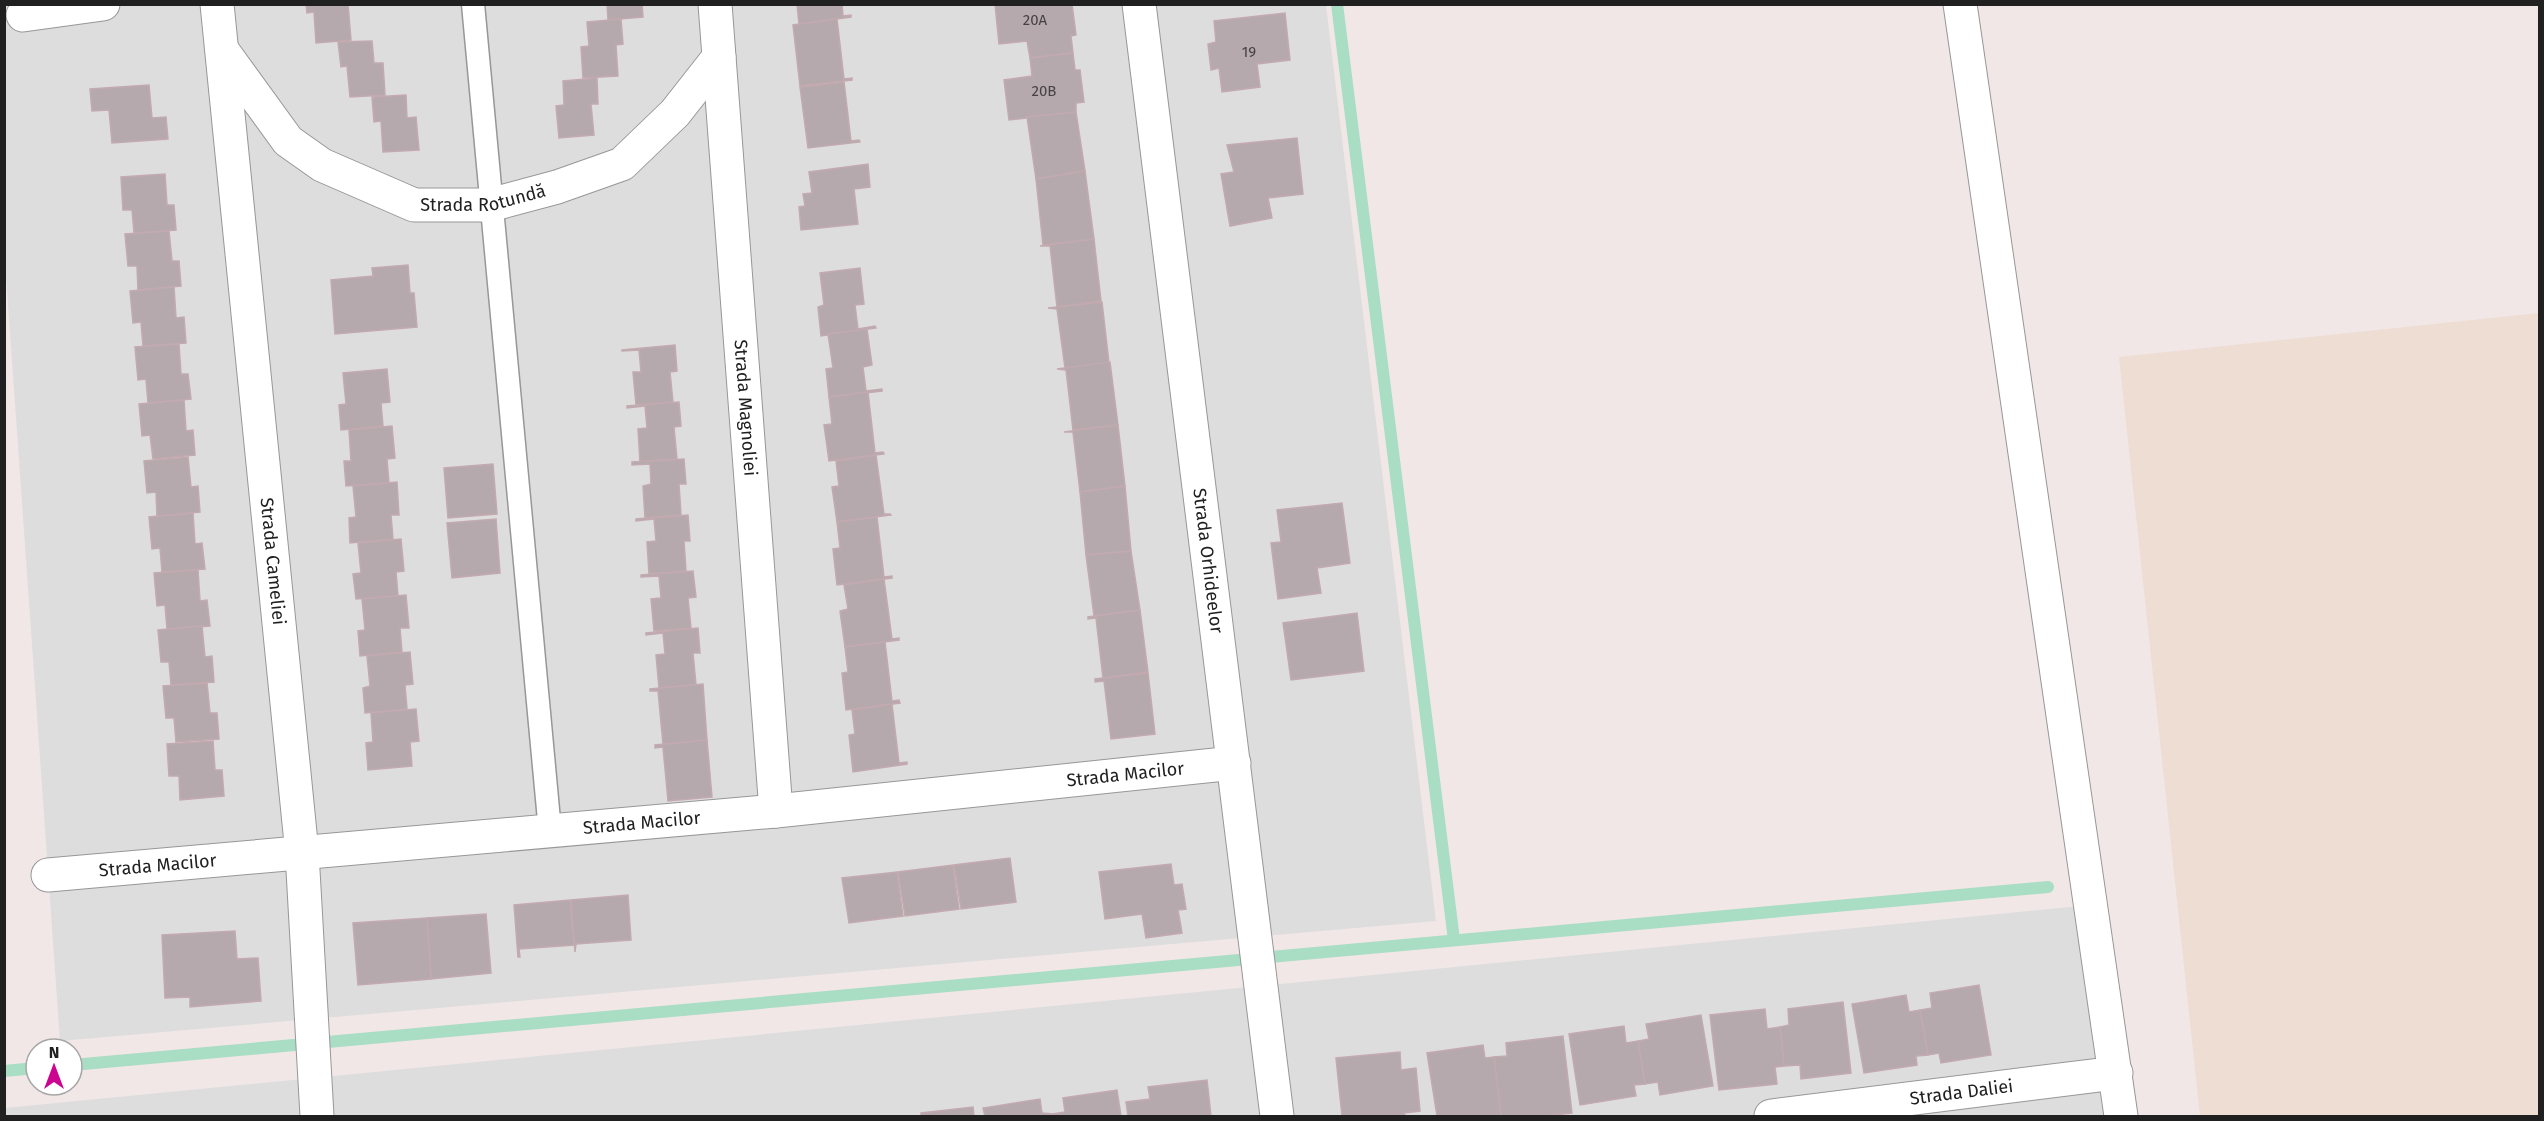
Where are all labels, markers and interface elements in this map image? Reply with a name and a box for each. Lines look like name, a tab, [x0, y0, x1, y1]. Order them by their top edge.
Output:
house number: 20A	[1023, 11, 1048, 29]
house number: 19	[1242, 43, 1256, 61]
house number: 20B	[1032, 82, 1056, 100]
street label: Strada Rotundă	[420, 180, 548, 216]
street label: Strada Magnoliei	[729, 339, 762, 477]
street label: Strada Orhideelor	[1188, 487, 1228, 635]
street label: Strada Cameliei	[255, 496, 290, 626]
street label: Strada Macilor	[1065, 757, 1185, 791]
street label: Strada Macilor	[582, 807, 701, 839]
street label: Strada Macilor	[98, 849, 217, 881]
north arrow	[24, 1037, 84, 1097]
text: N	[49, 1043, 59, 1062]
street label: Strada Daliei	[1909, 1075, 2015, 1110]

